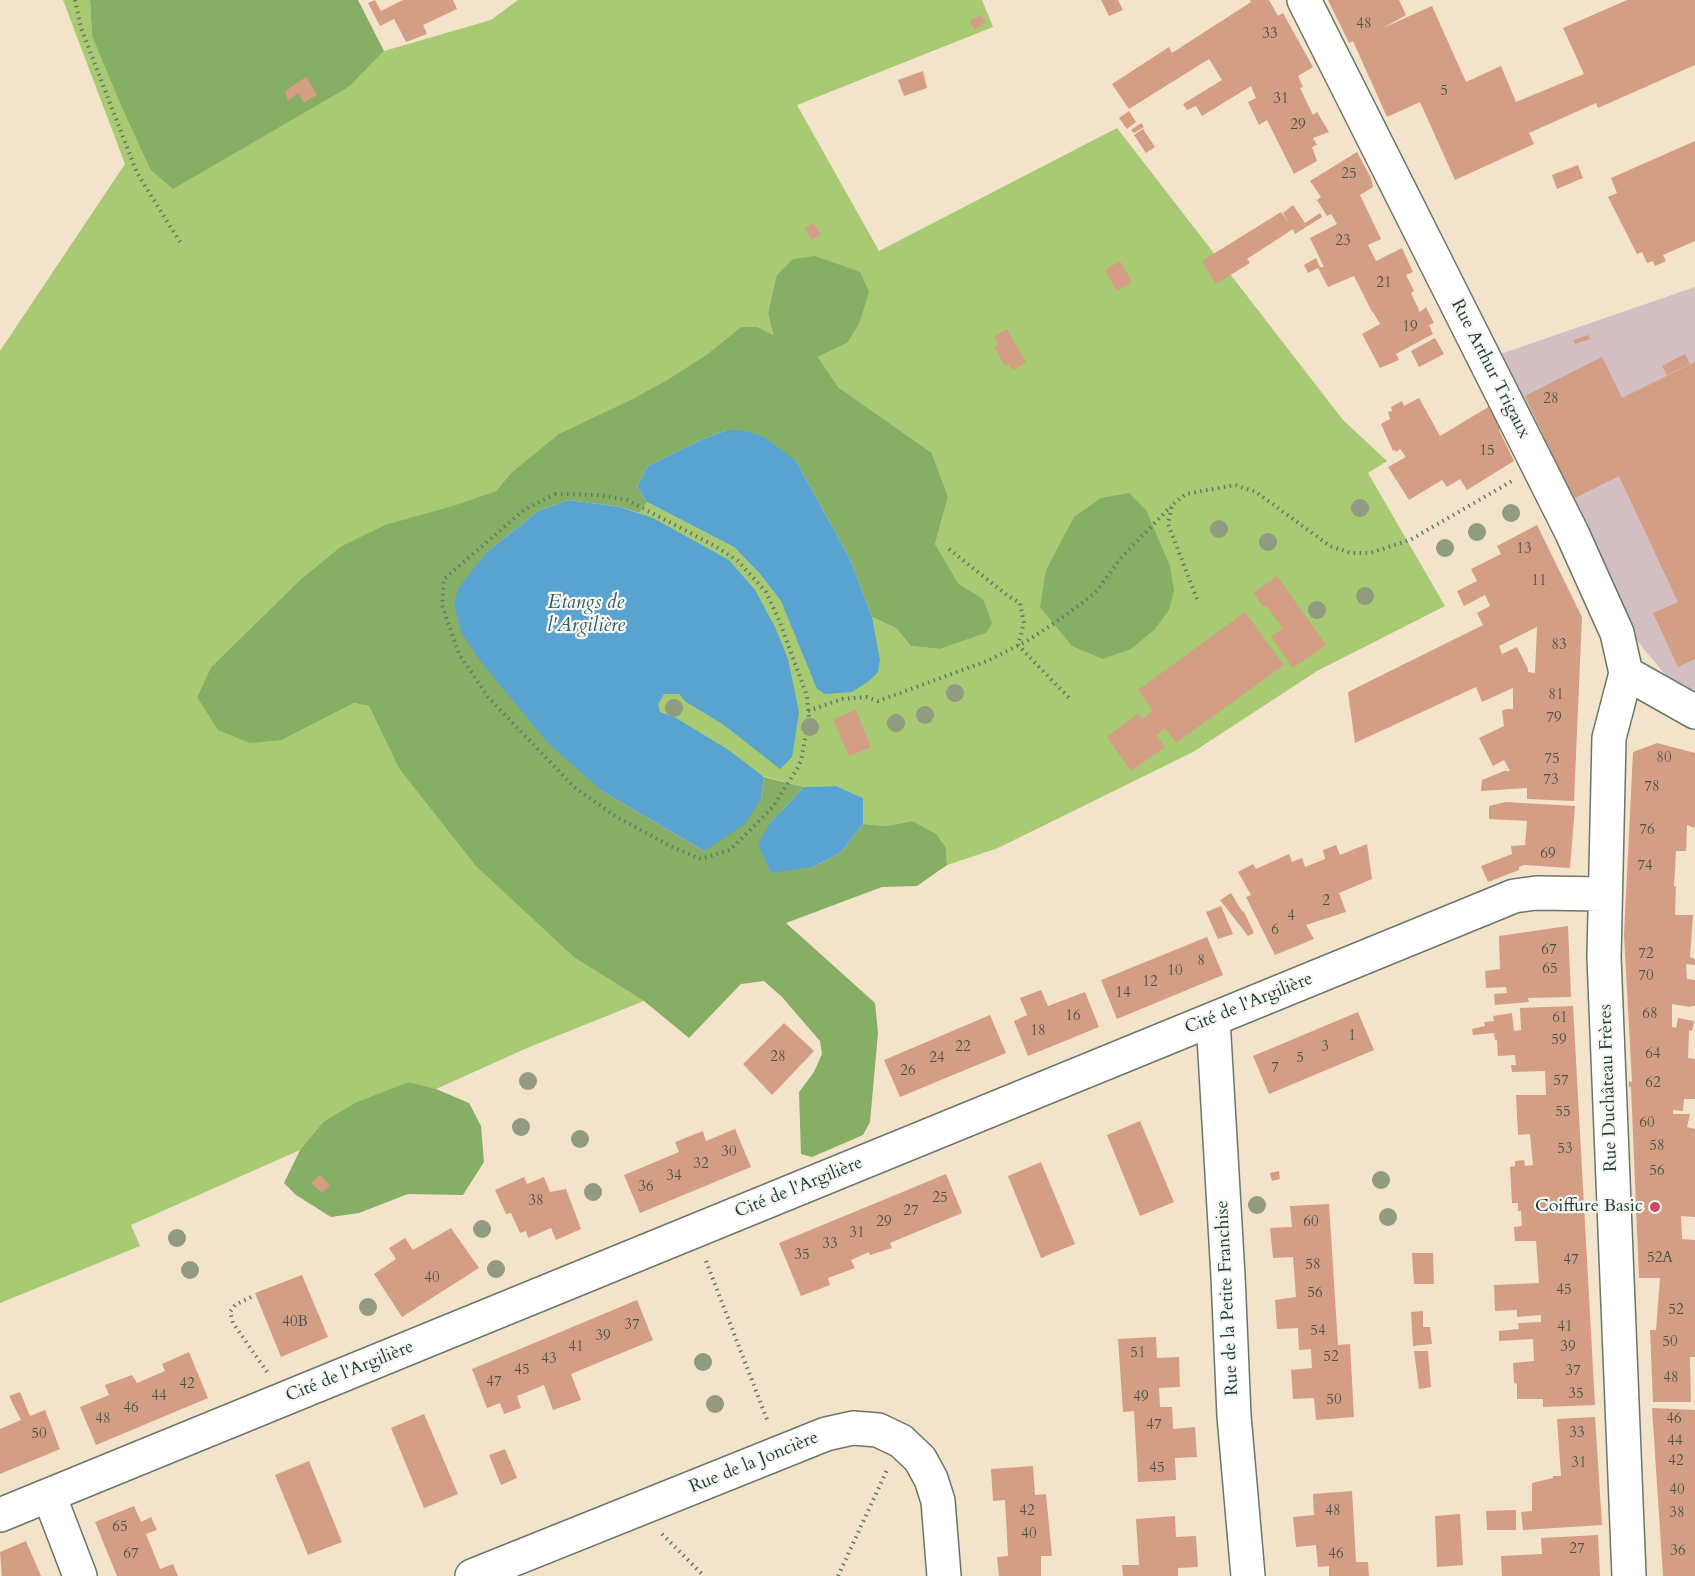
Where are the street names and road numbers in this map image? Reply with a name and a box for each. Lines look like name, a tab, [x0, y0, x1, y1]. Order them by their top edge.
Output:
street label: Rue Arthur Trigaux	[1446, 296, 1534, 442]
street label: Cité de l'Argilière	[1182, 969, 1316, 1039]
street label: Rue Duchâteau Frères	[1595, 1004, 1623, 1172]
street label: Cité de l'Argilière	[732, 1153, 866, 1223]
street label: Rue de la Petite Franchise	[1212, 1200, 1244, 1396]
street label: Cité de l'Argilière	[283, 1337, 417, 1407]
street label: Rue de la Joncière	[686, 1427, 822, 1499]

